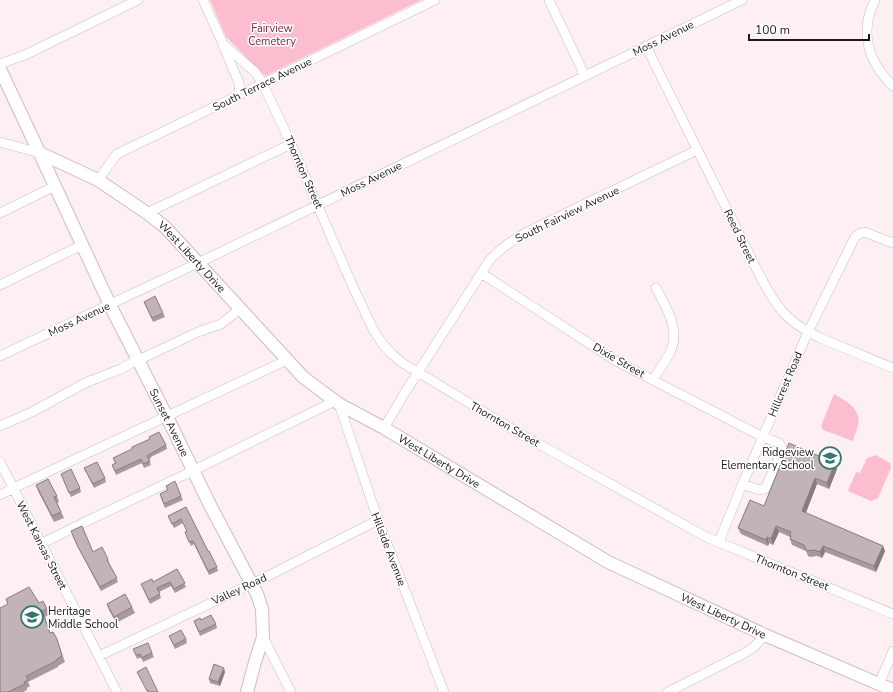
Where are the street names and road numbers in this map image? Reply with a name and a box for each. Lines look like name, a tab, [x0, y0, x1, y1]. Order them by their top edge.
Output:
street label: Moss Avenue	[630, 17, 696, 60]
street label: South Terrace Avenue	[210, 54, 314, 115]
street label: Thornton Street	[281, 133, 326, 211]
street label: Moss Avenue	[338, 158, 404, 201]
street label: South Fairview Avenue	[513, 183, 622, 246]
street label: Reed Street	[720, 207, 759, 266]
street label: West Liberty Drive	[155, 218, 229, 296]
street label: Moss Avenue	[46, 299, 113, 340]
street label: Dixie Street	[590, 340, 648, 381]
street label: Hillcrest Road	[765, 349, 806, 419]
street label: Sunset Avenue	[146, 386, 192, 459]
street label: Thornton Street	[467, 398, 542, 451]
street label: West Liberty Drive	[395, 431, 483, 492]
street label: West Kansas Street	[13, 498, 70, 592]
street label: Hillside Avenue	[368, 510, 410, 588]
street label: Thornton Street	[753, 551, 831, 594]
street label: Valley Road	[208, 570, 269, 609]
street label: West Liberty Drive	[678, 590, 769, 643]

